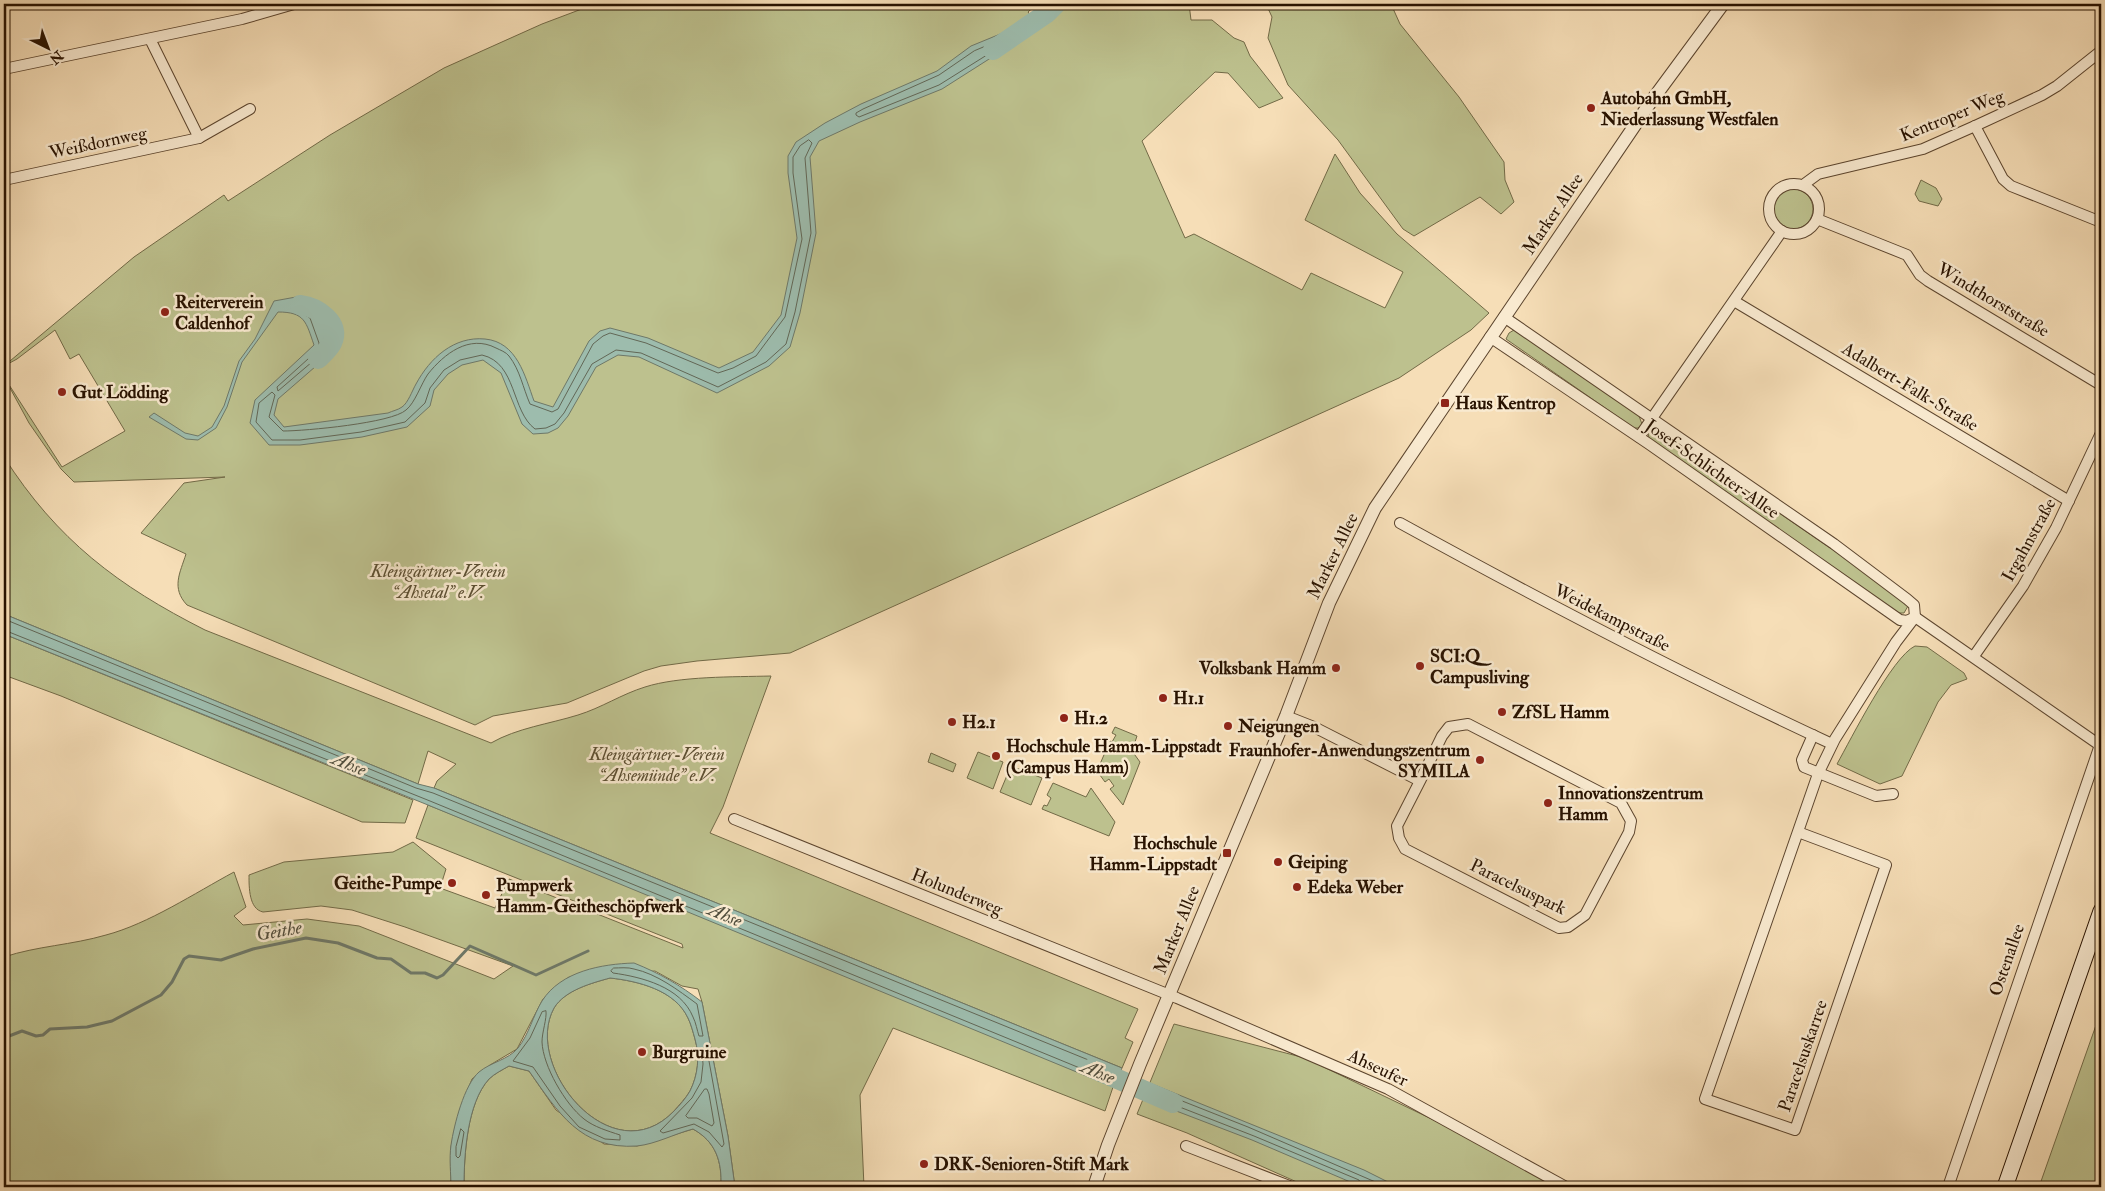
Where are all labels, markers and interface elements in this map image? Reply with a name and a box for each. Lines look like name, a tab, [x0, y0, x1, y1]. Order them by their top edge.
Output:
north arrow	[22, 22, 72, 72]
text: N	[46, 46, 67, 68]
street label: Kentroper Weg	[1897, 84, 2009, 147]
place label: Autobahn GmbH, Niederlassung Westfalen	[1600, 87, 1779, 131]
marker: Autobahn GmbH, Niederlassung Westfalen	[1585, 102, 1597, 114]
street label: Weißdornweg	[46, 121, 150, 165]
street label: Marker Allee	[1517, 168, 1589, 259]
street label: Windthorststraße	[1932, 257, 2054, 343]
place label: Reiterverein Caldenhof	[175, 291, 264, 335]
marker: Reiterverein Caldenhof	[159, 306, 171, 318]
street label: Adalbert-Falk-Straße	[1837, 337, 1983, 437]
place label: Gut Lödding	[72, 381, 170, 404]
marker: Gut Lödding	[56, 386, 68, 398]
place label: Haus Kentrop	[1455, 392, 1556, 415]
marker: Haus Kentrop	[1439, 397, 1451, 409]
street label: Josef-Schlichter-Allee	[1640, 413, 1784, 524]
street label: Irgahnstraße	[1997, 494, 2062, 586]
street label: Marker Allee	[1302, 509, 1364, 603]
park label: Kleingärtner-Verein “Ahsetal” e.V.	[369, 560, 506, 604]
street label: Weidekampstraße	[1549, 578, 1674, 657]
place label: SCI:Q Campusliving	[1430, 645, 1530, 689]
place label: Volksbank Hamm	[1198, 657, 1327, 680]
marker: SCI:Q Campusliving	[1414, 660, 1426, 672]
marker: Volksbank Hamm	[1330, 662, 1342, 674]
place label: H1.1	[1173, 687, 1204, 710]
marker: H1.1	[1157, 692, 1169, 704]
place label: ZfSL Hamm	[1512, 701, 1610, 724]
marker: ZfSL Hamm	[1496, 706, 1508, 718]
place label: H1.2	[1074, 707, 1108, 730]
place label: H2.1	[962, 711, 996, 734]
marker: H1.2	[1058, 712, 1070, 724]
place label: Neigungen	[1237, 715, 1320, 738]
marker: H2.1	[946, 716, 958, 728]
marker: Neigungen	[1222, 720, 1234, 732]
place label: Hochschule Hamm-Lippstadt (Campus Hamm)	[1006, 735, 1222, 779]
place label: Fraunhofer-Anwendungszentrum SYMILA	[1229, 739, 1471, 783]
park label: Kleingärtner-Verein “Ahsemünde” e.V.	[588, 743, 725, 787]
water label: Ahse	[327, 746, 370, 782]
marker: Hochschule Hamm-Lippstadt (Campus Hamm)	[990, 750, 1002, 762]
marker: Fraunhofer-Anwendungszentrum SYMILA	[1474, 754, 1486, 766]
place label: Innovationszentrum Hamm	[1558, 782, 1704, 826]
marker: Innovationszentrum Hamm	[1542, 797, 1554, 809]
place label: Hochschule Hamm-Lippstadt	[1089, 832, 1217, 876]
marker: Hochschule Hamm-Lippstadt	[1221, 847, 1233, 859]
place label: Geiping	[1288, 851, 1348, 874]
street label: Paracelsuspark	[1466, 854, 1570, 920]
marker: Geiping	[1272, 856, 1284, 868]
street label: Holunderweg	[908, 863, 1007, 921]
place label: Geithe-Pumpe	[334, 872, 442, 895]
place label: Pumpwerk Hamm-Geitheschöpfwerk	[496, 874, 684, 918]
place label: Edeka Weber	[1307, 876, 1404, 899]
marker: Geithe-Pumpe	[446, 877, 458, 889]
marker: Edeka Weber	[1291, 881, 1303, 893]
street label: Marker Allee	[1149, 882, 1205, 978]
marker: Pumpwerk Hamm-Geitheschöpfwerk	[480, 889, 492, 901]
water label: Ahse	[702, 896, 746, 933]
water label: Geithe	[254, 915, 304, 947]
street label: Ostenallee	[1984, 920, 2030, 999]
street label: Paracelsuskarree	[1773, 997, 1833, 1115]
place label: Burgruine	[652, 1041, 727, 1064]
street label: Ahseufer	[1343, 1044, 1412, 1092]
marker: Burgruine	[636, 1046, 648, 1058]
water label: Ahse	[1075, 1053, 1119, 1090]
place label: DRK-Senioren-Stift Mark	[934, 1153, 1129, 1176]
marker: DRK-Senioren-Stift Mark	[918, 1158, 930, 1170]

